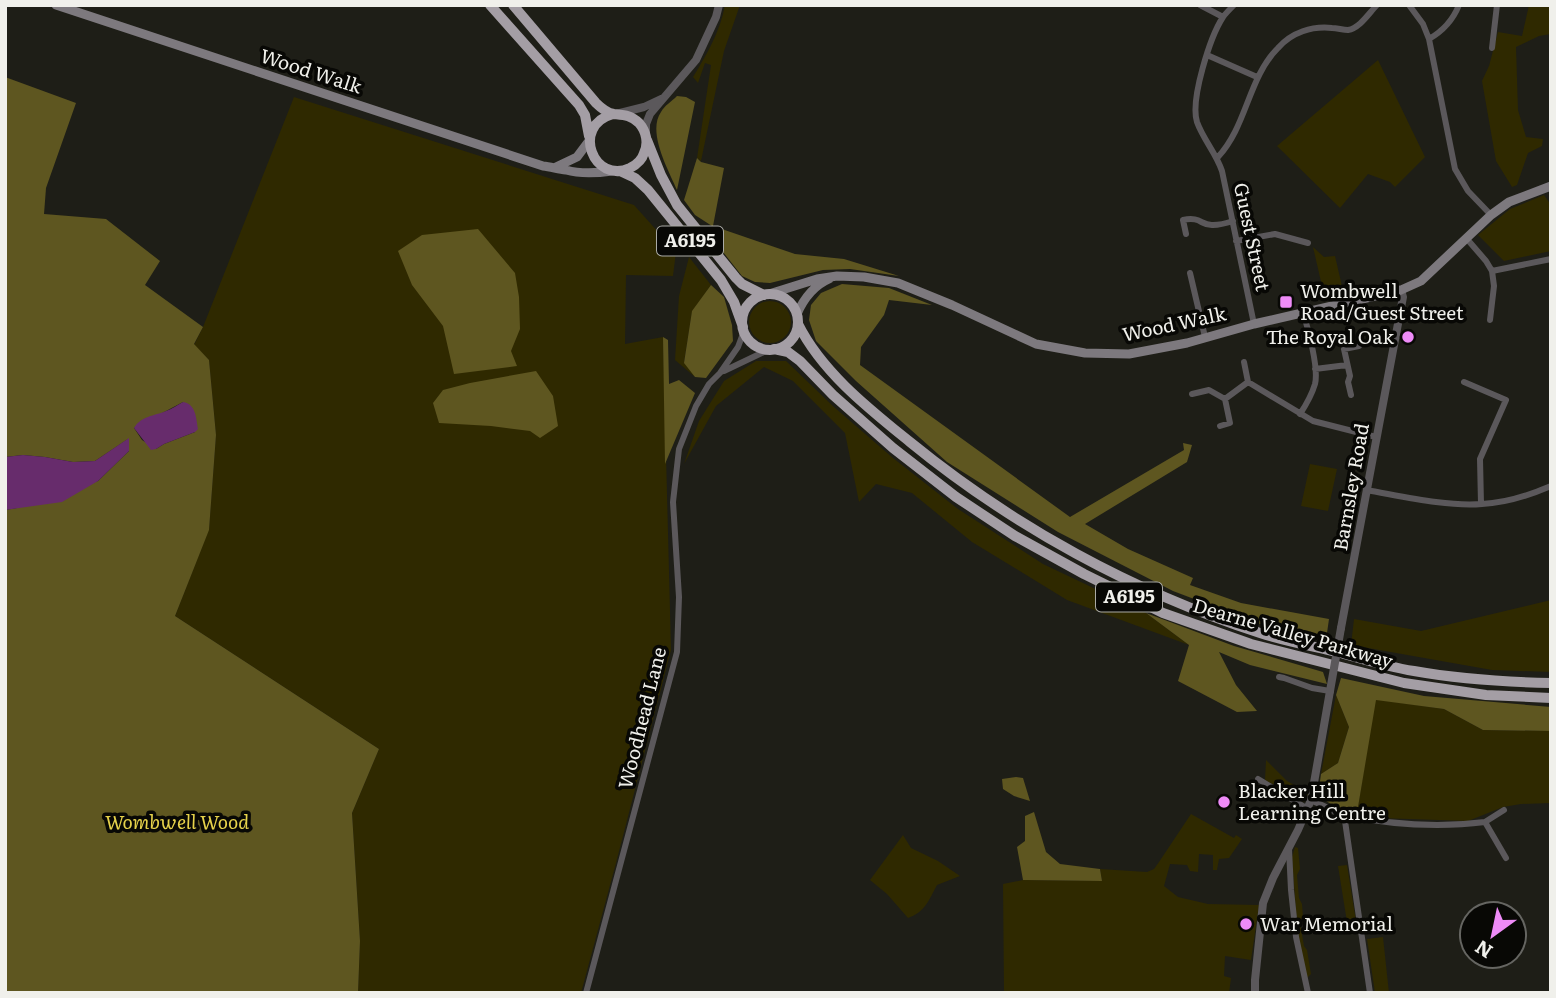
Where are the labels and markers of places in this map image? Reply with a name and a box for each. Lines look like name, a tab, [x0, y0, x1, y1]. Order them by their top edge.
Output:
place label: Wombwell Road/Guest Street	[1300, 276, 1464, 326]
marker: Wombwell Road/Guest Street	[1278, 294, 1294, 310]
place label: The Royal Oak	[1266, 322, 1394, 350]
marker: The Royal Oak	[1400, 329, 1416, 345]
place label: Blacker Hill Learning Centre	[1238, 776, 1386, 826]
marker: Blacker Hill Learning Centre	[1216, 794, 1232, 810]
place label: War Memorial	[1260, 909, 1393, 937]
marker: War Memorial	[1238, 916, 1254, 932]

